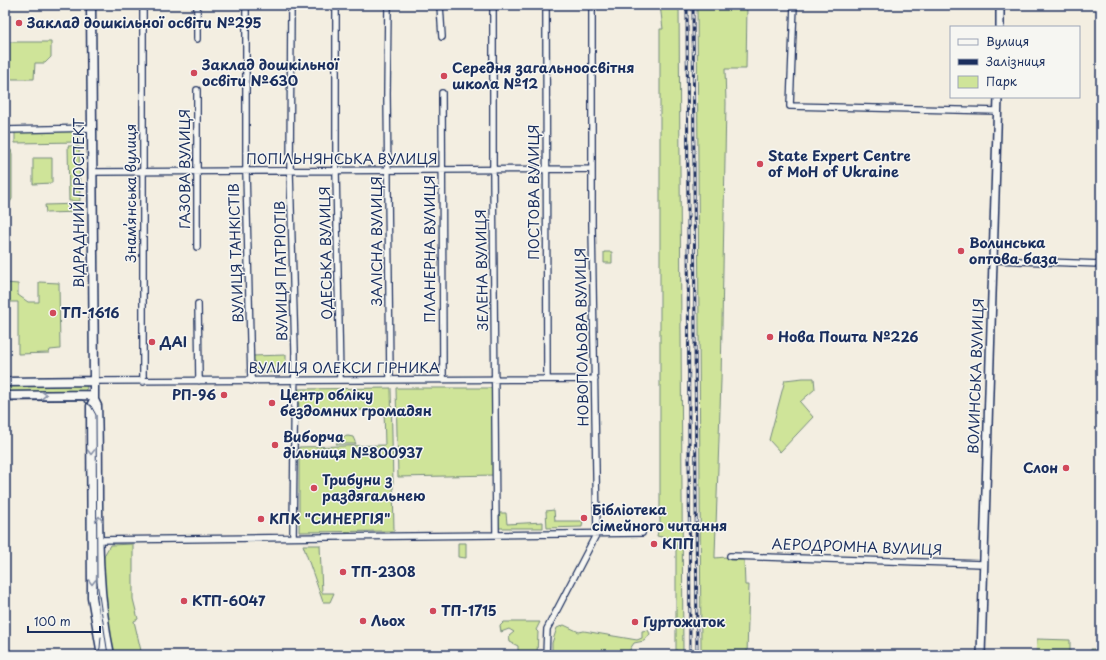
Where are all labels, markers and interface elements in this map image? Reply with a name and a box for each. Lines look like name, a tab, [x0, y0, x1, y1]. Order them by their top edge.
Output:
place label: Заклад дошкільної освіти №295	[26, 12, 262, 33]
marker: Заклад дошкільної освіти №295	[14, 18, 24, 28]
legend	[950, 26, 1080, 98]
text: Вулиця	[986, 32, 1029, 50]
text: Залізниця	[985, 52, 1045, 70]
place label: Заклад дошкільної освіти №630	[201, 54, 340, 91]
place label: Середня загальноосвітня школа №12	[452, 57, 634, 94]
marker: Заклад дошкільної освіти №630	[189, 68, 199, 78]
marker: Середня загальноосвітня школа №12	[439, 71, 449, 81]
text: Парк	[986, 72, 1018, 90]
street label: ГАЗОВА ВУЛИЦЯ	[174, 109, 195, 229]
street label: ВІДРАДНИЙ ПРОСПЕКТ	[68, 117, 89, 288]
street label: Знамʼянська вулиця	[120, 124, 141, 263]
street label: ПОСТОВА ВУЛИЦЯ	[523, 124, 544, 260]
place label: State Expert Centre of MoH of Ukraine	[768, 145, 911, 182]
street label: ПОПІЛЬНЯНСЬКА ВУЛИЦЯ	[246, 148, 438, 169]
marker: State Expert Centre of MoH of Ukraine	[755, 159, 765, 169]
street label: ПЛАНЕРНА ВУЛИЦЯ	[419, 175, 440, 323]
street label: ЗАЛІСНА ВУЛИЦЯ	[366, 176, 387, 306]
street label: ВУЛИЦЯ ТАНКІСТІВ	[223, 183, 248, 323]
street label: ОДЕСЬКА ВУЛИЦЯ	[314, 186, 337, 320]
street label: ВУЛИЦЯ ПАТРІОТІВ	[269, 201, 292, 341]
street label: ЗЕЛЕНА ВУЛИЦЯ	[470, 209, 493, 332]
place label: Волинська оптова база	[969, 232, 1058, 269]
marker: Волинська оптова база	[956, 246, 966, 256]
street label: НОВОПОЛЬОВА ВУЛИЦЯ	[569, 248, 594, 426]
street label: ВОЛИНСЬКА ВУЛИЦЯ	[962, 298, 989, 454]
place label: ТП-1616	[61, 302, 120, 323]
marker: ТП-1616	[48, 308, 58, 318]
place label: Нова Пошта №226	[778, 326, 919, 347]
place label: ДАІ	[159, 331, 187, 352]
marker: Нова Пошта №226	[765, 332, 775, 342]
marker: ДАІ	[147, 337, 157, 347]
street label: ВУЛИЦЯ ОЛЕКСИ ГІРНИКА	[248, 357, 440, 378]
place label: РП-96	[172, 384, 216, 405]
place label: Центр обліку бездомних громадян	[280, 384, 432, 421]
marker: РП-96	[219, 390, 229, 400]
one-way arrow	[41, 391, 47, 399]
marker: Центр обліку бездомних громадян	[267, 398, 277, 408]
place label: Виборча дільниця №800937	[283, 426, 423, 463]
marker: Виборча дільниця №800937	[270, 440, 280, 450]
one-way arrow	[87, 449, 95, 455]
place label: Слон	[1023, 457, 1058, 478]
marker: Слон	[1061, 463, 1071, 473]
place label: Трибуни з раздягальнею	[322, 469, 425, 506]
marker: Трибуни з раздягальнею	[309, 483, 319, 493]
place label: Бібліотека сімейного читання	[592, 499, 727, 536]
place label: КПК "СИНЕРГІЯ"	[269, 508, 390, 529]
marker: Бібліотека сімейного читання	[579, 513, 589, 523]
marker: КПК "СИНЕРГІЯ"	[256, 514, 266, 524]
one-way arrow	[95, 516, 104, 522]
place label: КПП	[662, 533, 694, 554]
street label: АЕРОДРОМНА ВУЛИЦЯ	[771, 533, 943, 560]
marker: КПП	[649, 539, 659, 549]
place label: ТП-2308	[351, 561, 416, 582]
marker: ТП-2308	[338, 567, 348, 577]
one-way arrow	[88, 579, 96, 585]
place label: КТП-6047	[192, 590, 266, 611]
marker: КТП-6047	[179, 596, 189, 606]
place label: ТП-1715	[441, 600, 497, 621]
marker: ТП-1715	[428, 606, 438, 616]
scale bar	[28, 608, 100, 634]
place label: Льох	[371, 610, 405, 631]
place label: Гуртожиток	[643, 611, 725, 632]
text: 100 m	[34, 612, 71, 630]
marker: Льох	[358, 616, 368, 626]
marker: Гуртожиток	[630, 617, 640, 627]

